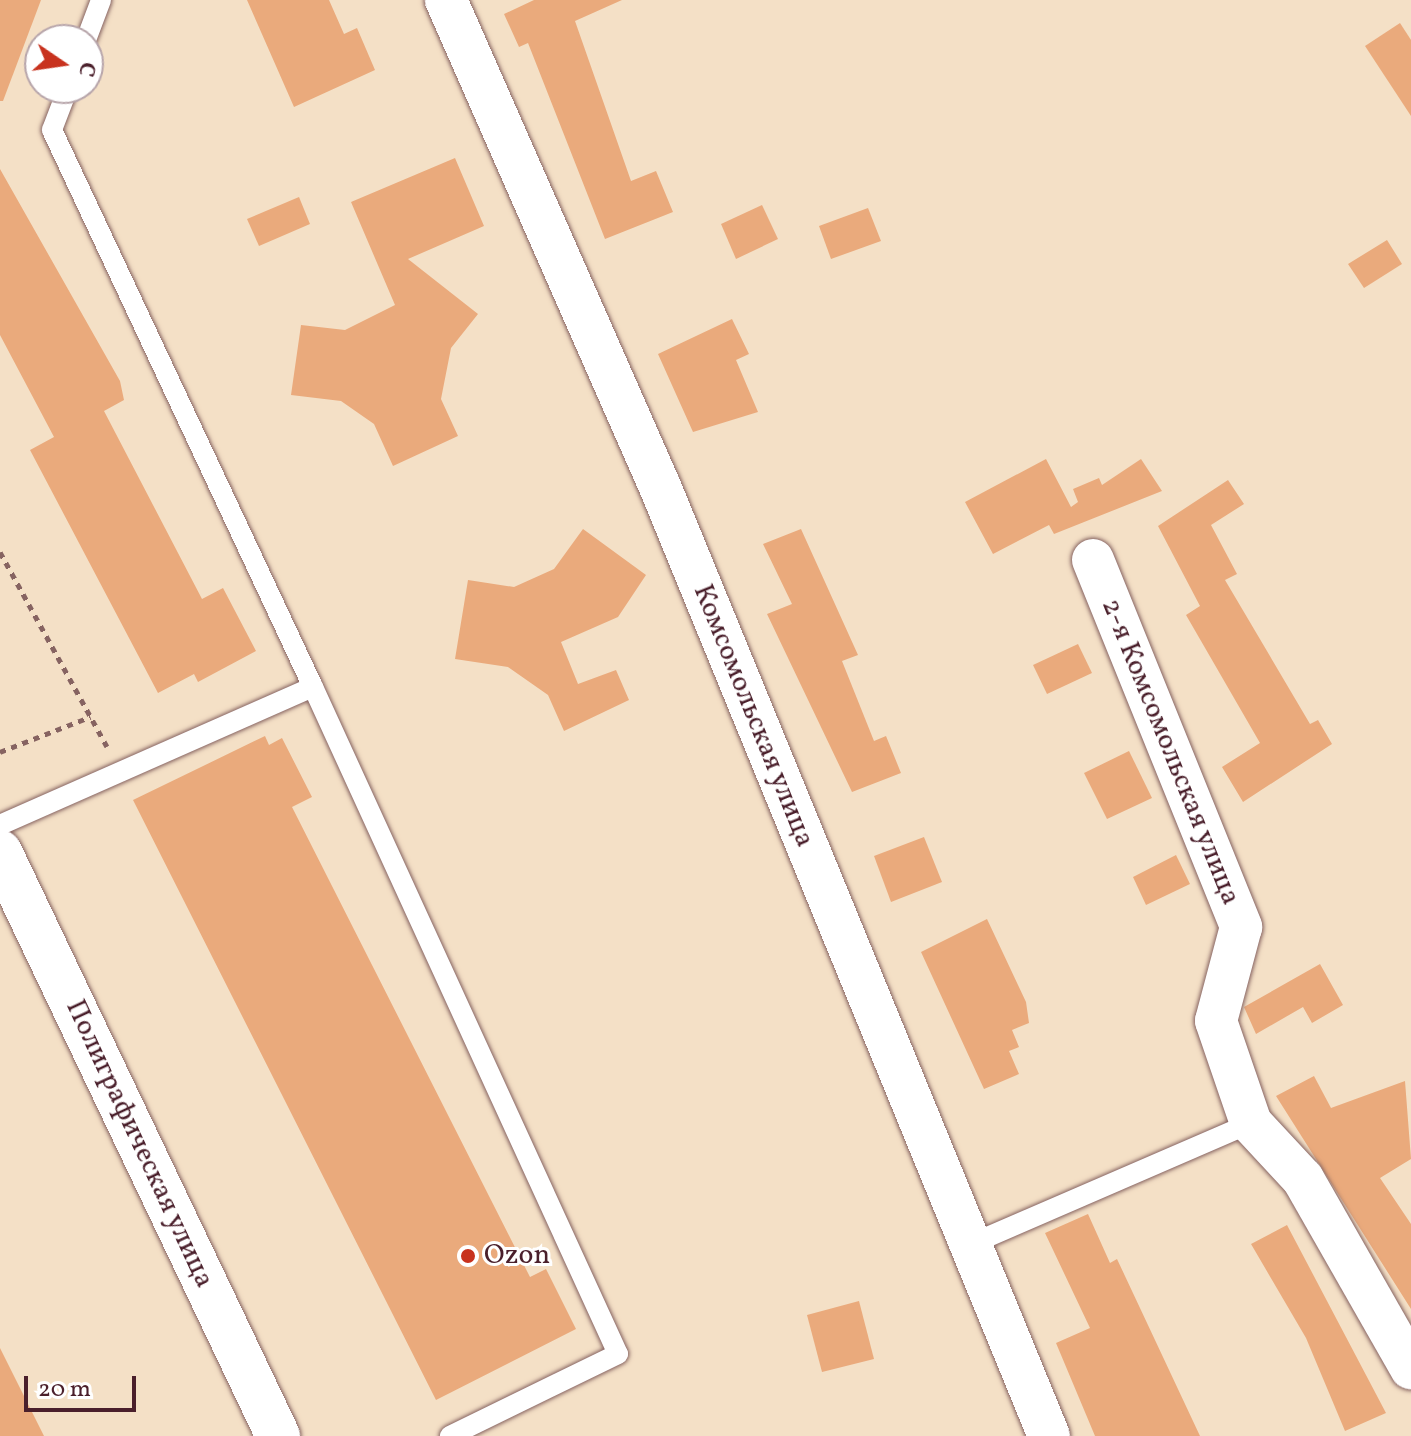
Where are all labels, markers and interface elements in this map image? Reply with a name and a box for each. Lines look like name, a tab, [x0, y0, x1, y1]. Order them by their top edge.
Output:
north arrow	[24, 24, 104, 104]
text: С	[69, 59, 103, 79]
street label: Комсомольская улица	[685, 579, 821, 853]
street label: 2-я Комсомольская улица	[1093, 594, 1247, 910]
street label: Полиграфическая улица	[57, 994, 221, 1294]
place label: Ozon	[484, 1239, 550, 1273]
marker: Ozon	[459, 1247, 477, 1265]
scale bar	[28, 1360, 140, 1410]
text: 20 m	[38, 1373, 91, 1407]

